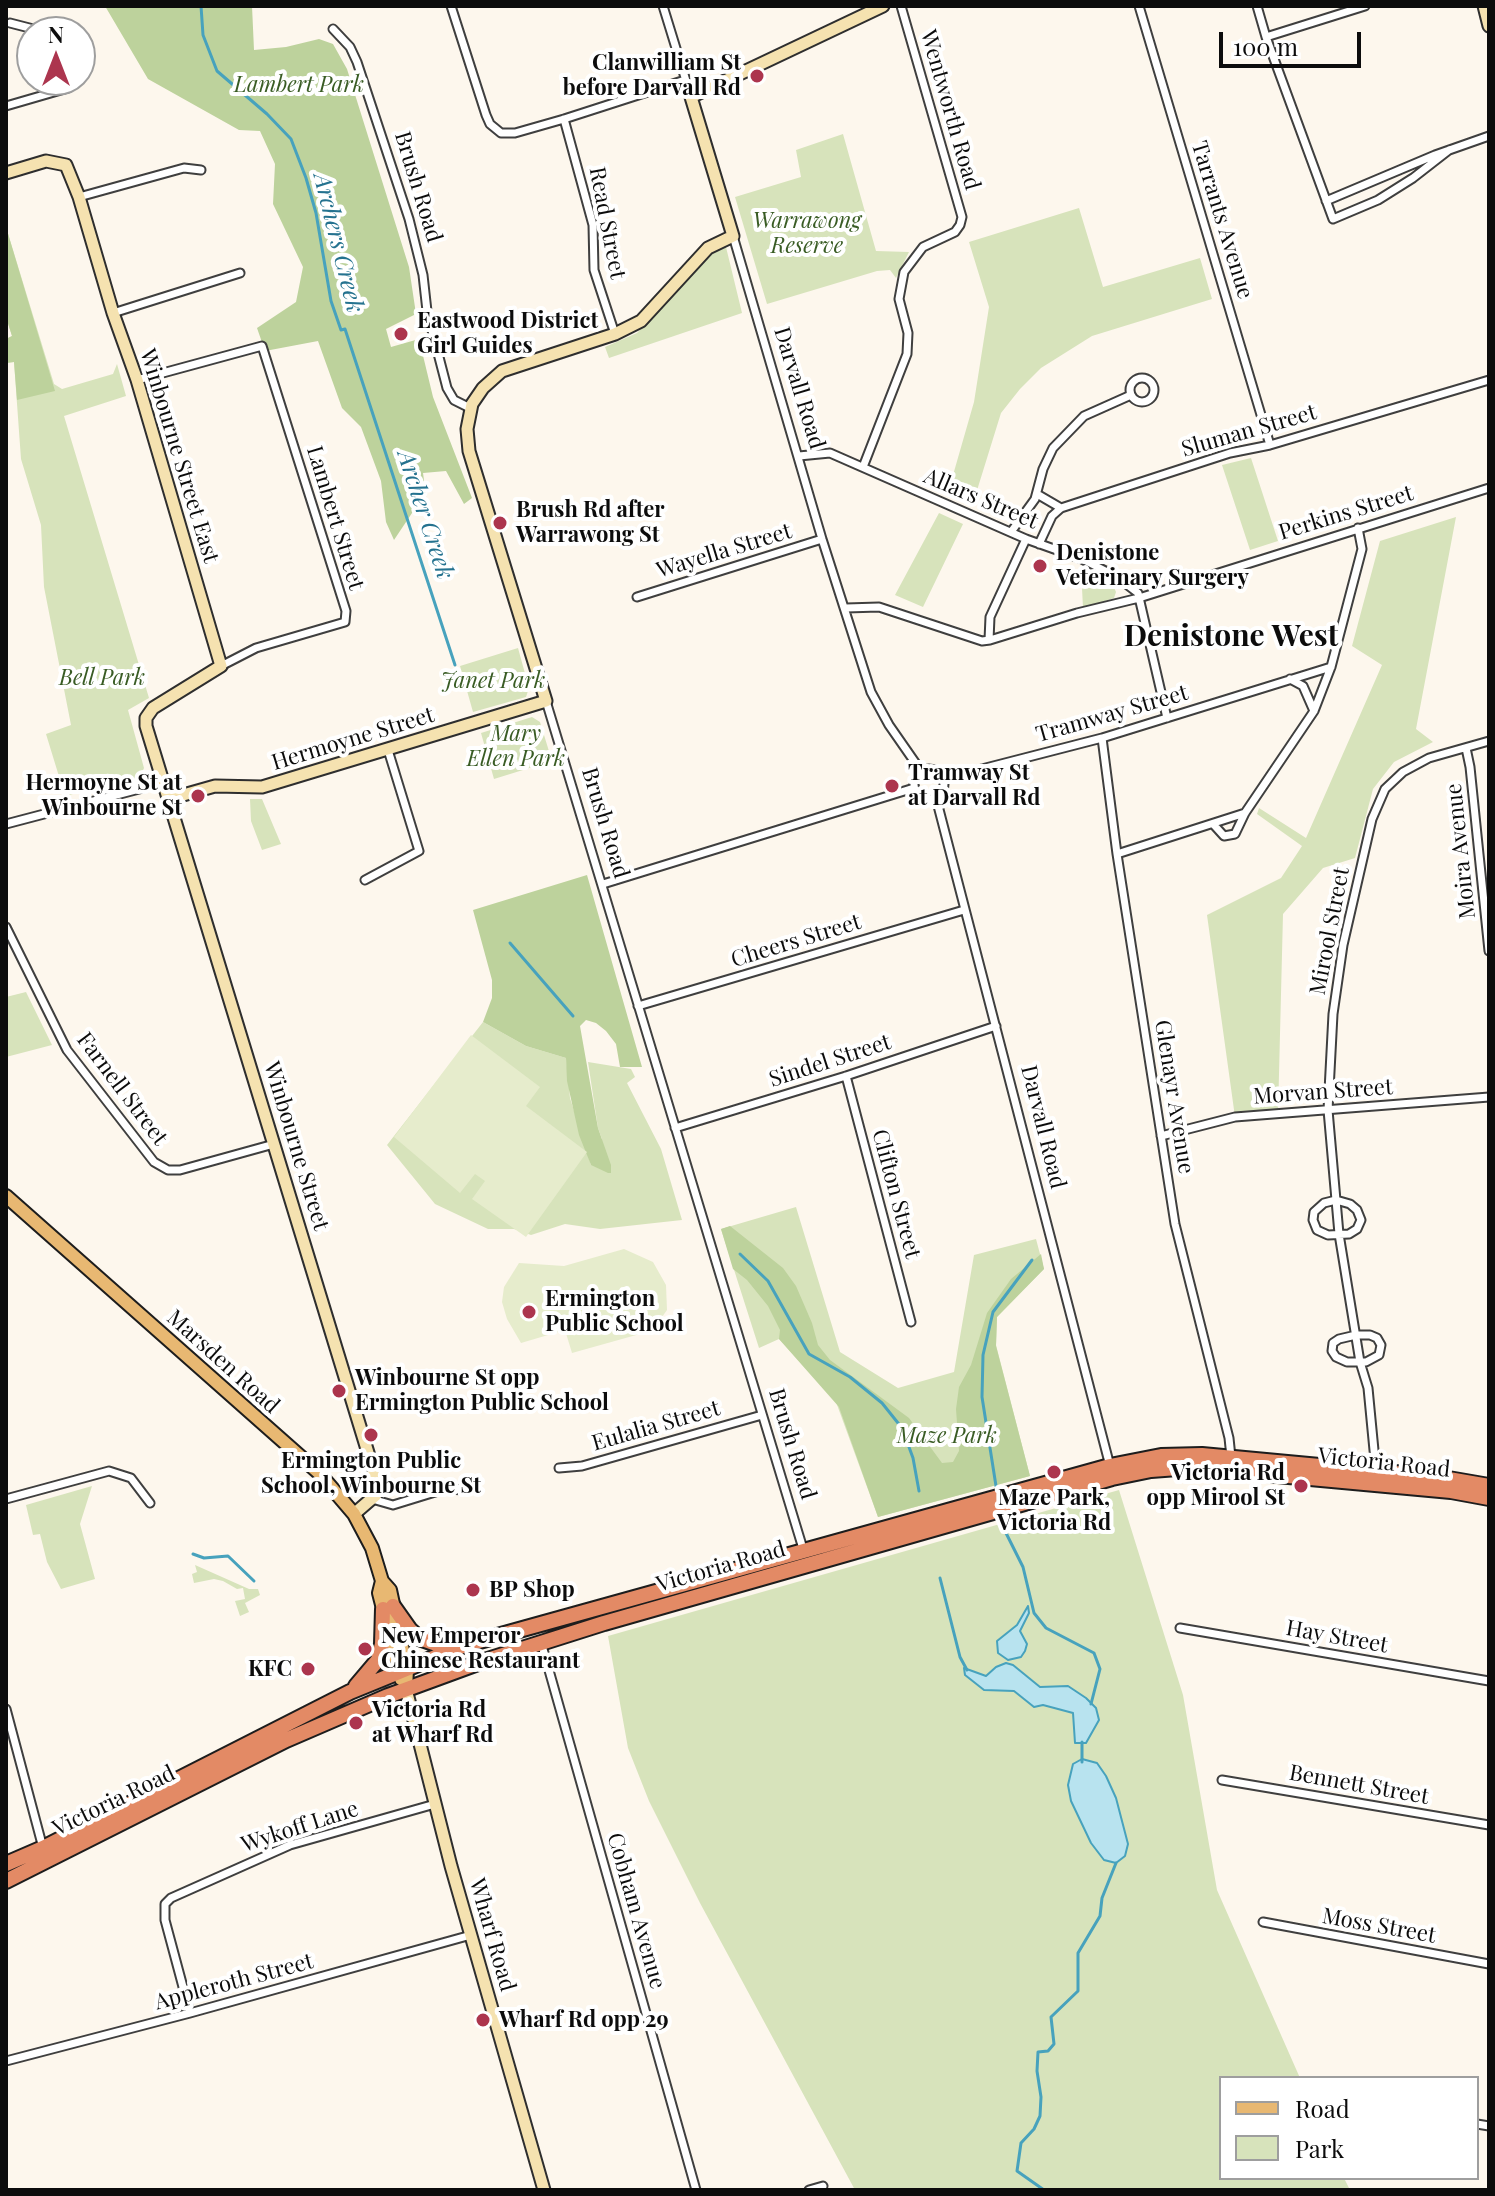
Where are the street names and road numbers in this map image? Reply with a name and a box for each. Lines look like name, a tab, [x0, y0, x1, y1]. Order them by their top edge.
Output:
street label: Wentworth Road	[915, 27, 985, 193]
street label: Brush Road	[389, 128, 447, 246]
street label: Tarrants Avenue	[1185, 138, 1259, 302]
street label: Read Street	[583, 165, 631, 281]
street label: Darvall Road	[768, 324, 830, 452]
street label: Winbourne Street East	[134, 346, 224, 566]
street label: Sluman Street	[1178, 399, 1320, 463]
street label: Lambert Street	[301, 443, 369, 593]
street label: Allars Street	[920, 463, 1042, 535]
street label: Perkins Street	[1276, 480, 1416, 546]
street label: Wayella Street	[653, 518, 795, 584]
street label: Tramway Street	[1033, 680, 1191, 748]
street label: Hermoyne Street	[269, 702, 437, 776]
street label: Brush Road	[576, 764, 634, 882]
street label: Moira Avenue	[1441, 782, 1481, 920]
street label: Mirool Street	[1305, 865, 1355, 997]
street label: Cheers Street	[728, 909, 864, 973]
street label: Glenayr Avenue	[1149, 1018, 1199, 1176]
street label: Farnell Street	[71, 1027, 173, 1151]
street label: Sindel Street	[766, 1029, 894, 1093]
street label: Winbourne Street	[258, 1059, 334, 1233]
street label: Darvall Road	[1015, 1063, 1071, 1191]
street label: Morvan Street	[1252, 1074, 1394, 1110]
street label: Clifton Street	[866, 1126, 926, 1262]
street label: Marsden Road	[161, 1305, 285, 1419]
street label: Brush Road	[763, 1385, 821, 1503]
street label: Eulalia Street	[589, 1395, 723, 1457]
street label: Victoria Road	[1317, 1443, 1451, 1483]
street label: Victoria Road	[653, 1536, 789, 1598]
street label: Hay Street	[1284, 1615, 1390, 1659]
street label: Victoria Road	[48, 1760, 180, 1842]
street label: Bennett Street	[1287, 1760, 1431, 1810]
street label: Wykoff Lane	[238, 1796, 362, 1858]
street label: Cobham Avenue	[601, 1830, 671, 1992]
street label: Wharf Road	[463, 1876, 521, 1994]
street label: Moss Street	[1320, 1903, 1438, 1949]
street label: Appleroth Street	[152, 1948, 316, 2016]

